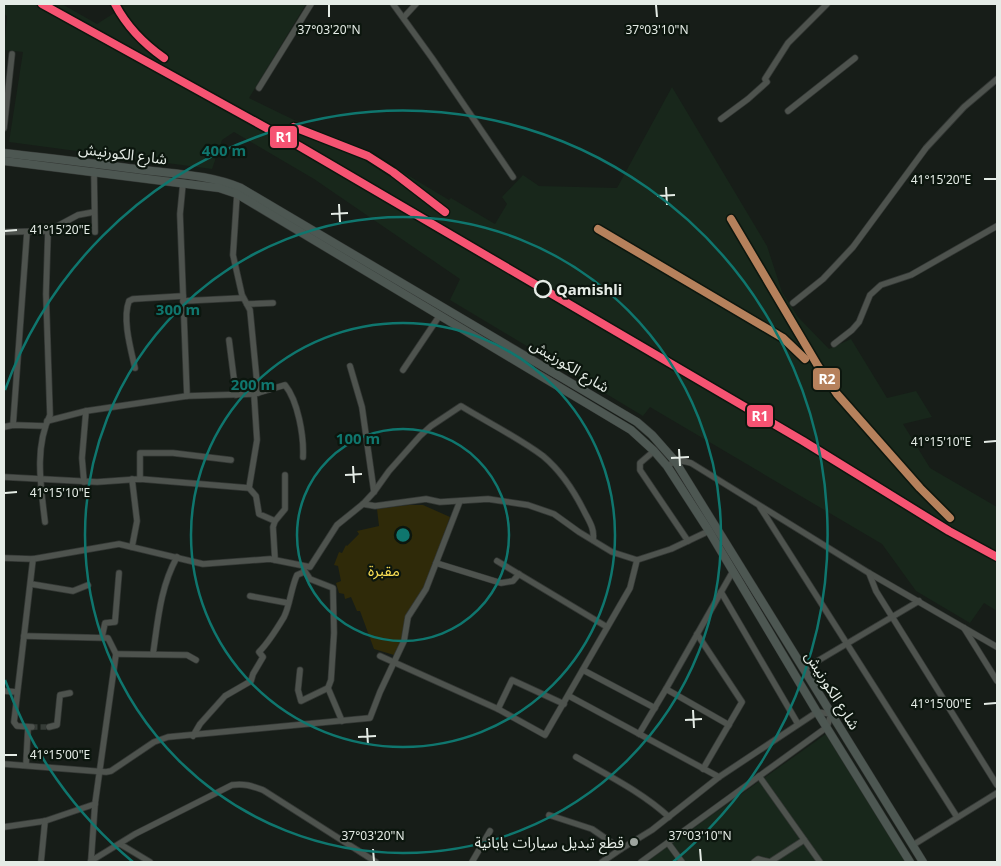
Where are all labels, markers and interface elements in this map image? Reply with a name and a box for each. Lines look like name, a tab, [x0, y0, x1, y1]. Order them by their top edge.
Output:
text: 37°03'20"N	[297, 21, 361, 38]
text: 37°03'10"N	[625, 21, 689, 38]
line badge: R1	[269, 125, 298, 149]
text: R1	[275, 127, 293, 146]
street label: شارع الكورنيش	[77, 138, 169, 171]
text: 400 m	[202, 140, 246, 160]
text: 41°15'20"E	[911, 171, 971, 188]
text: 41°15'20"E	[30, 221, 90, 238]
place label: Qamishli	[556, 279, 622, 299]
marker: Qamishli	[534, 280, 552, 298]
text: 300 m	[156, 299, 200, 319]
street label: شارع الكورنيش	[525, 334, 614, 399]
line badge: R2	[812, 367, 841, 391]
text: R2	[818, 369, 836, 388]
text: 200 m	[231, 374, 275, 394]
line badge: R1	[746, 404, 774, 428]
text: R1	[751, 406, 769, 425]
text: 100 m	[336, 428, 380, 448]
text: 41°15'10"E	[911, 433, 971, 450]
text: 41°15'10"E	[30, 484, 90, 501]
centre of rings	[394, 526, 412, 544]
park label: مقبرة	[368, 560, 400, 580]
street label: شارع الكورنيش	[798, 647, 865, 735]
text: 41°15'00"E	[911, 695, 971, 712]
text: 41°15'00"E	[30, 746, 90, 763]
text: 37°03'20"N	[341, 827, 405, 844]
text: 37°03'10"N	[668, 827, 732, 844]
place label: قطع تبديل سيارات يابانية	[474, 832, 624, 855]
marker: قطع تبديل سيارات يابانية	[628, 836, 640, 848]

